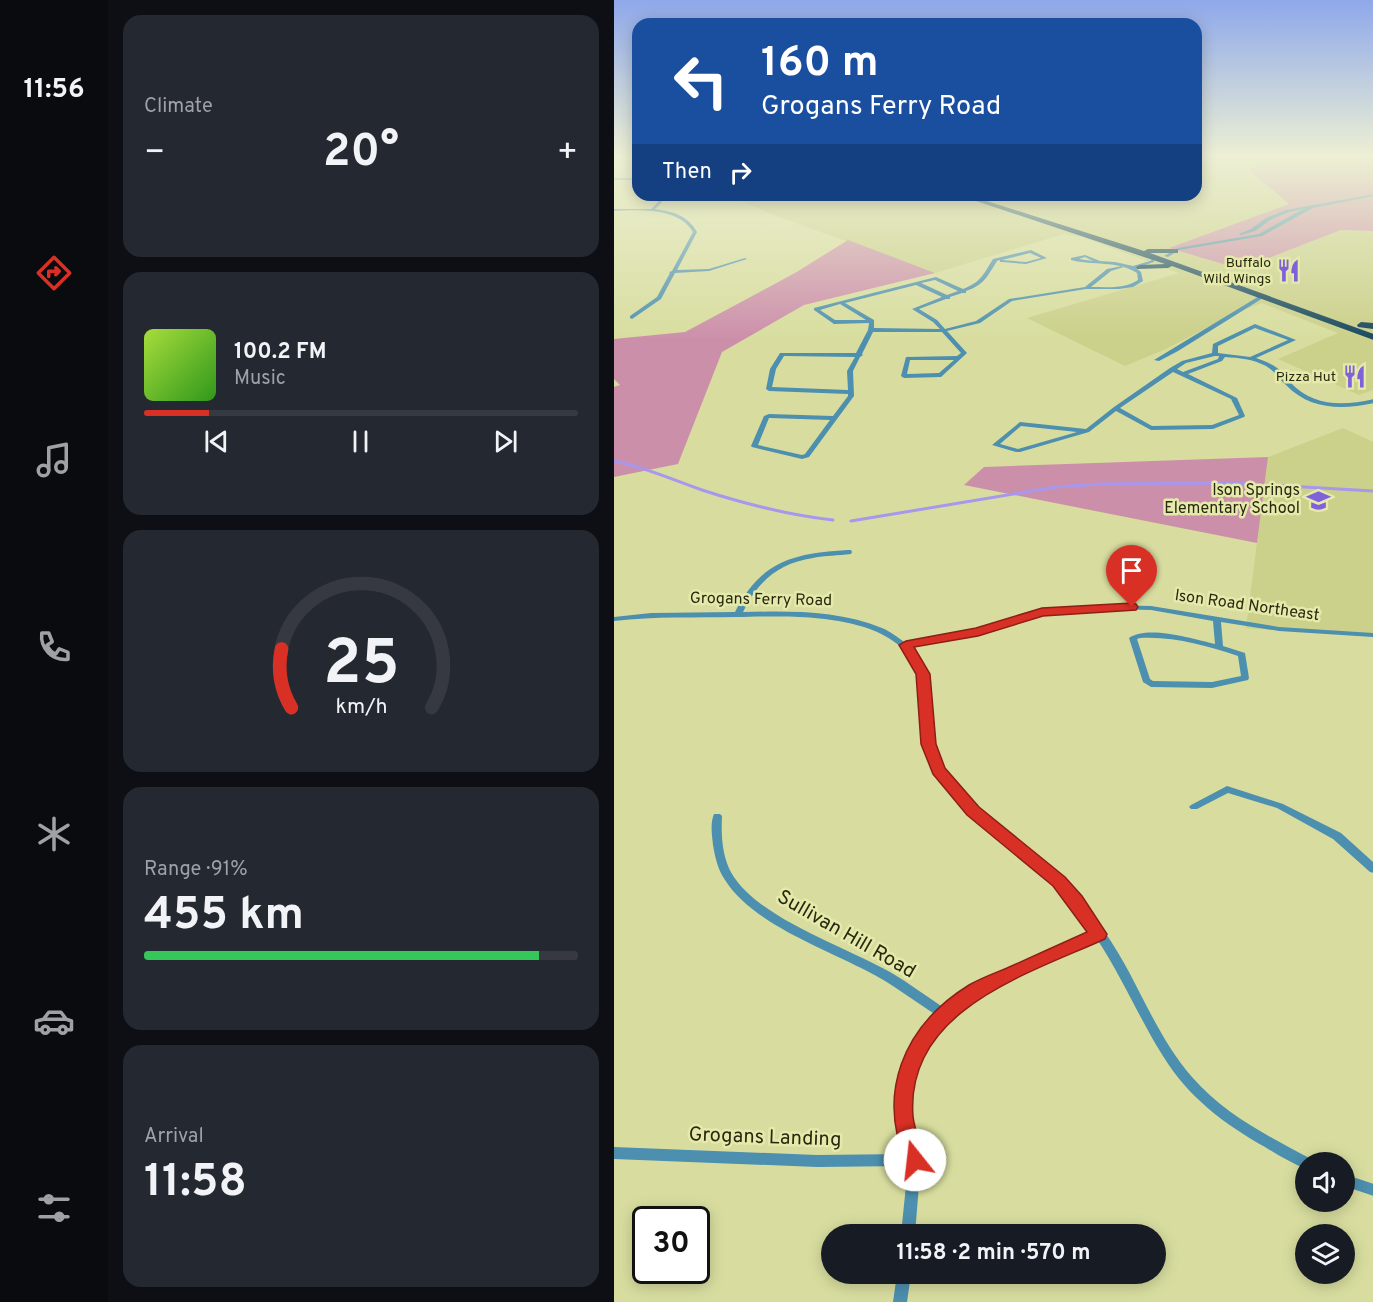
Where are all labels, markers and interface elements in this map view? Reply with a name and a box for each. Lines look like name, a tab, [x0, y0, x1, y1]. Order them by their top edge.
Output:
text: 160 m	[761, 38, 879, 91]
icon: left	[662, 42, 740, 120]
text: 11:56	[23, 73, 85, 107]
text: Grogans Ferry Road	[761, 90, 1001, 124]
text: Climate	[144, 94, 213, 120]
text: 20°	[323, 125, 399, 182]
text: −	[144, 133, 165, 175]
text: +	[557, 133, 578, 175]
icon: right	[724, 156, 757, 189]
text: Then	[662, 159, 712, 186]
icon: directions	[33, 252, 75, 294]
place label: Buffalo Wild Wings	[1203, 255, 1271, 288]
restaurant icon: Buffalo Wild Wings	[1276, 258, 1302, 284]
text: 100.2 FM	[234, 339, 327, 366]
restaurant icon: Pizza Hut	[1341, 364, 1367, 390]
text: Music	[234, 366, 286, 392]
place label: Pizza Hut	[1276, 369, 1336, 386]
icon: previous	[200, 425, 233, 458]
icon: pause	[344, 425, 377, 458]
icon: next	[489, 425, 522, 458]
icon: music	[33, 439, 75, 481]
place label: Ison Springs Elementary School	[1164, 481, 1300, 519]
school or university icon: Ison Springs Elementary School	[1305, 487, 1331, 513]
pin	[1106, 545, 1157, 607]
icon: arrive	[1115, 554, 1148, 587]
street label: Ison Road Northeast	[1173, 586, 1321, 626]
street label: Grogans Ferry Road	[690, 589, 832, 611]
icon: phone	[33, 626, 75, 668]
text: 25	[323, 627, 399, 706]
text: km/h	[335, 694, 387, 721]
icon: climate	[33, 813, 75, 855]
text: Range · 91%	[144, 857, 248, 883]
street label: Sullivan Hill Road	[772, 885, 920, 985]
text: 455 km	[144, 888, 304, 945]
icon: car	[33, 1000, 75, 1042]
street label: Grogans Landing	[688, 1122, 842, 1154]
text: Arrival	[144, 1124, 204, 1150]
position arrow	[883, 1128, 947, 1192]
map controls	[1295, 1152, 1355, 1284]
button: sound	[1295, 1152, 1355, 1212]
text: 11:58	[144, 1155, 247, 1212]
icon: filters	[33, 1187, 75, 1229]
speed limit sign: 30	[632, 1206, 710, 1284]
button: layers	[1295, 1224, 1355, 1284]
text: 11:58 · 2 min · 570 m	[896, 1240, 1091, 1267]

